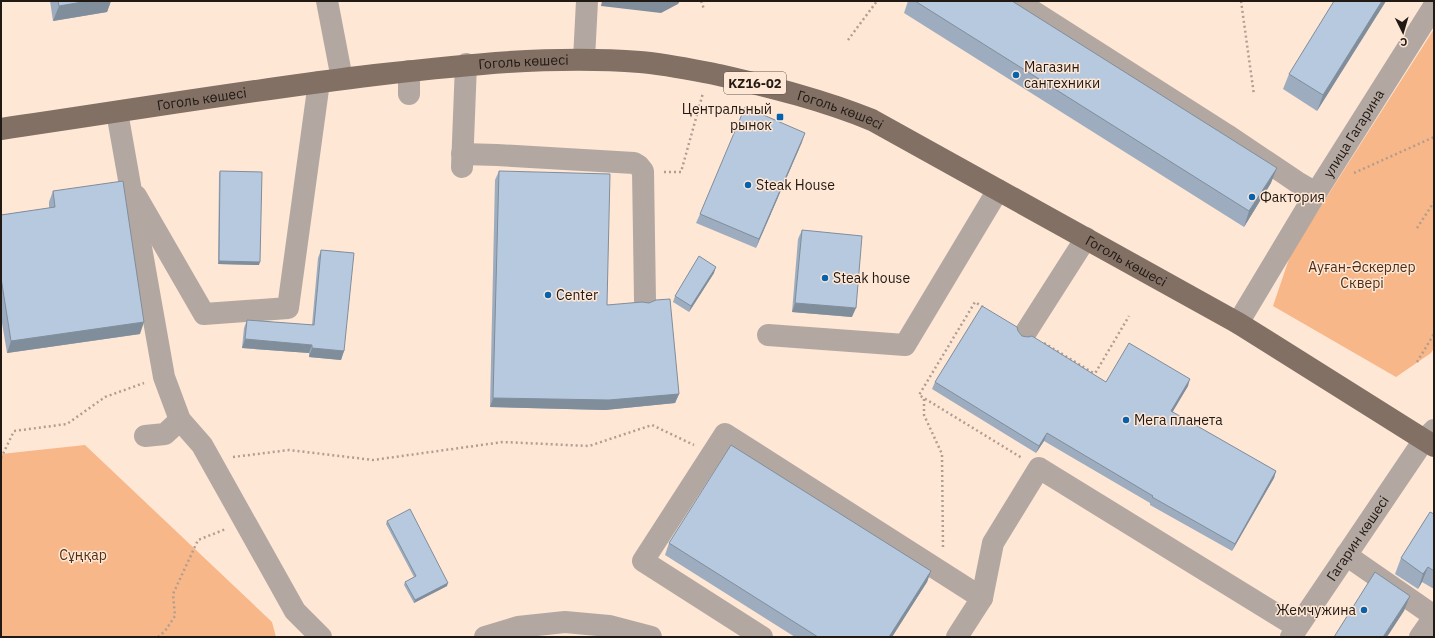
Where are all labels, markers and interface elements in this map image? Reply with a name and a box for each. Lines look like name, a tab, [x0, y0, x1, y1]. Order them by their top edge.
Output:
north arrow	[1383, 12, 1423, 52]
text: С	[1400, 35, 1408, 49]
street label: Гоголь көшесі	[478, 51, 569, 73]
place label: Магазин сантехники	[1024, 58, 1100, 92]
marker: Магазин сантехники	[1011, 70, 1021, 80]
road number: KZ16-02	[724, 72, 786, 94]
street label: Гоголь көшесі	[156, 83, 248, 114]
street label: Гоголь көшесі	[795, 86, 887, 134]
street label: улица Гагарина	[1319, 86, 1388, 181]
place label: Центральный рынок	[682, 100, 772, 134]
marker: Центральный рынок	[775, 112, 785, 122]
place label: Steak House	[756, 176, 835, 194]
marker: Steak House	[743, 180, 753, 190]
place label: Фактория	[1260, 188, 1325, 206]
marker: Фактория	[1247, 192, 1257, 202]
street label: Гоголь көшесі	[1082, 231, 1170, 291]
park label: Ауған-Әскерлер Сквері	[1308, 258, 1416, 292]
place label: Steak house	[833, 269, 910, 287]
marker: Steak house	[820, 273, 830, 283]
place label: Center	[556, 286, 598, 304]
marker: Center	[543, 290, 553, 300]
place label: Мега планета	[1134, 411, 1223, 429]
marker: Мега планета	[1121, 415, 1131, 425]
street label: Гагарин көшесі	[1322, 492, 1393, 585]
park label: Сұңқар	[59, 546, 107, 564]
place label: Жемчужина	[1276, 601, 1357, 619]
marker: Жемчужина	[1359, 605, 1369, 615]

